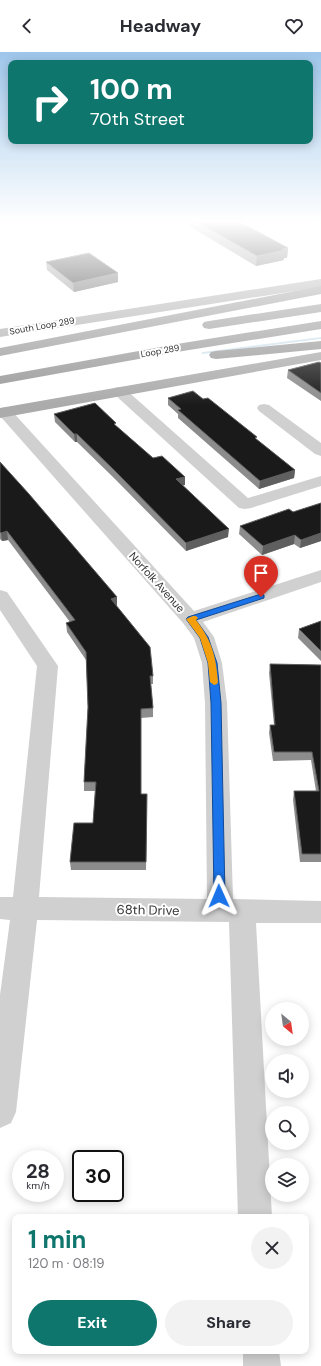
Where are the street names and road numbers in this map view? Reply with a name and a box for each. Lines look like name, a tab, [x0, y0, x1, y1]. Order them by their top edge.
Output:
street label: South Loop 289	[8, 314, 76, 338]
street label: Loop 289	[140, 342, 181, 360]
street label: Norfolk Avenue	[126, 549, 188, 615]
street label: 68th Drive	[116, 901, 180, 919]

